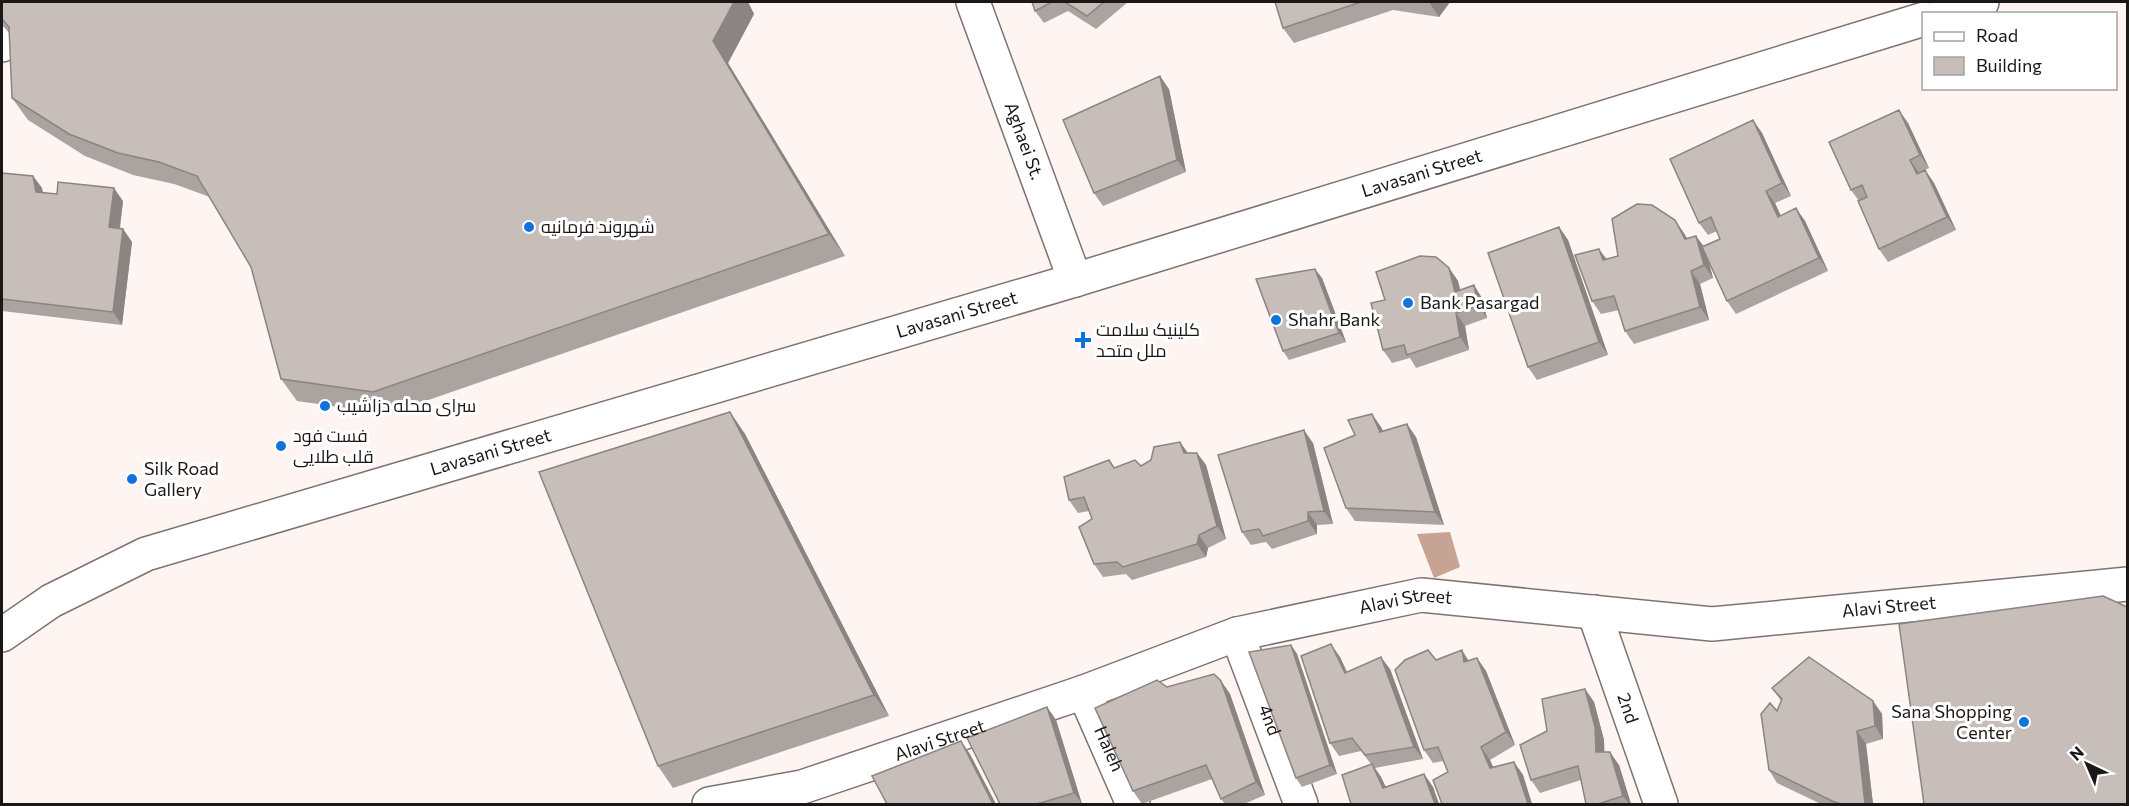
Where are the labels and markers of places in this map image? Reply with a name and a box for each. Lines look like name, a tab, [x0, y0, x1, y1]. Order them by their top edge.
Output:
place label: شهروند فرمانیه	[541, 215, 655, 238]
marker: شهروند فرمانیه	[522, 220, 536, 234]
place label: Bank Pasargad	[1420, 291, 1540, 313]
marker: Bank Pasargad	[1401, 296, 1415, 310]
place label: Shahr Bank	[1288, 308, 1381, 330]
marker: Shahr Bank	[1269, 313, 1283, 327]
place label: کلینیک سلامت ملل متحد	[1096, 318, 1200, 362]
marker: کلینیک سلامت ملل متحد	[1074, 331, 1092, 349]
place label: سرای محله دزاشیب	[337, 394, 476, 417]
marker: سرای محله دزاشیب	[318, 399, 332, 413]
place label: فست فود قلب طلایی	[293, 424, 374, 468]
marker: فست فود قلب طلایی	[274, 439, 288, 453]
place label: Silk Road Gallery	[144, 457, 219, 500]
marker: Silk Road Gallery	[125, 472, 139, 486]
place label: Sana Shopping Center	[1891, 700, 2012, 743]
marker: Sana Shopping Center	[2017, 715, 2031, 729]

